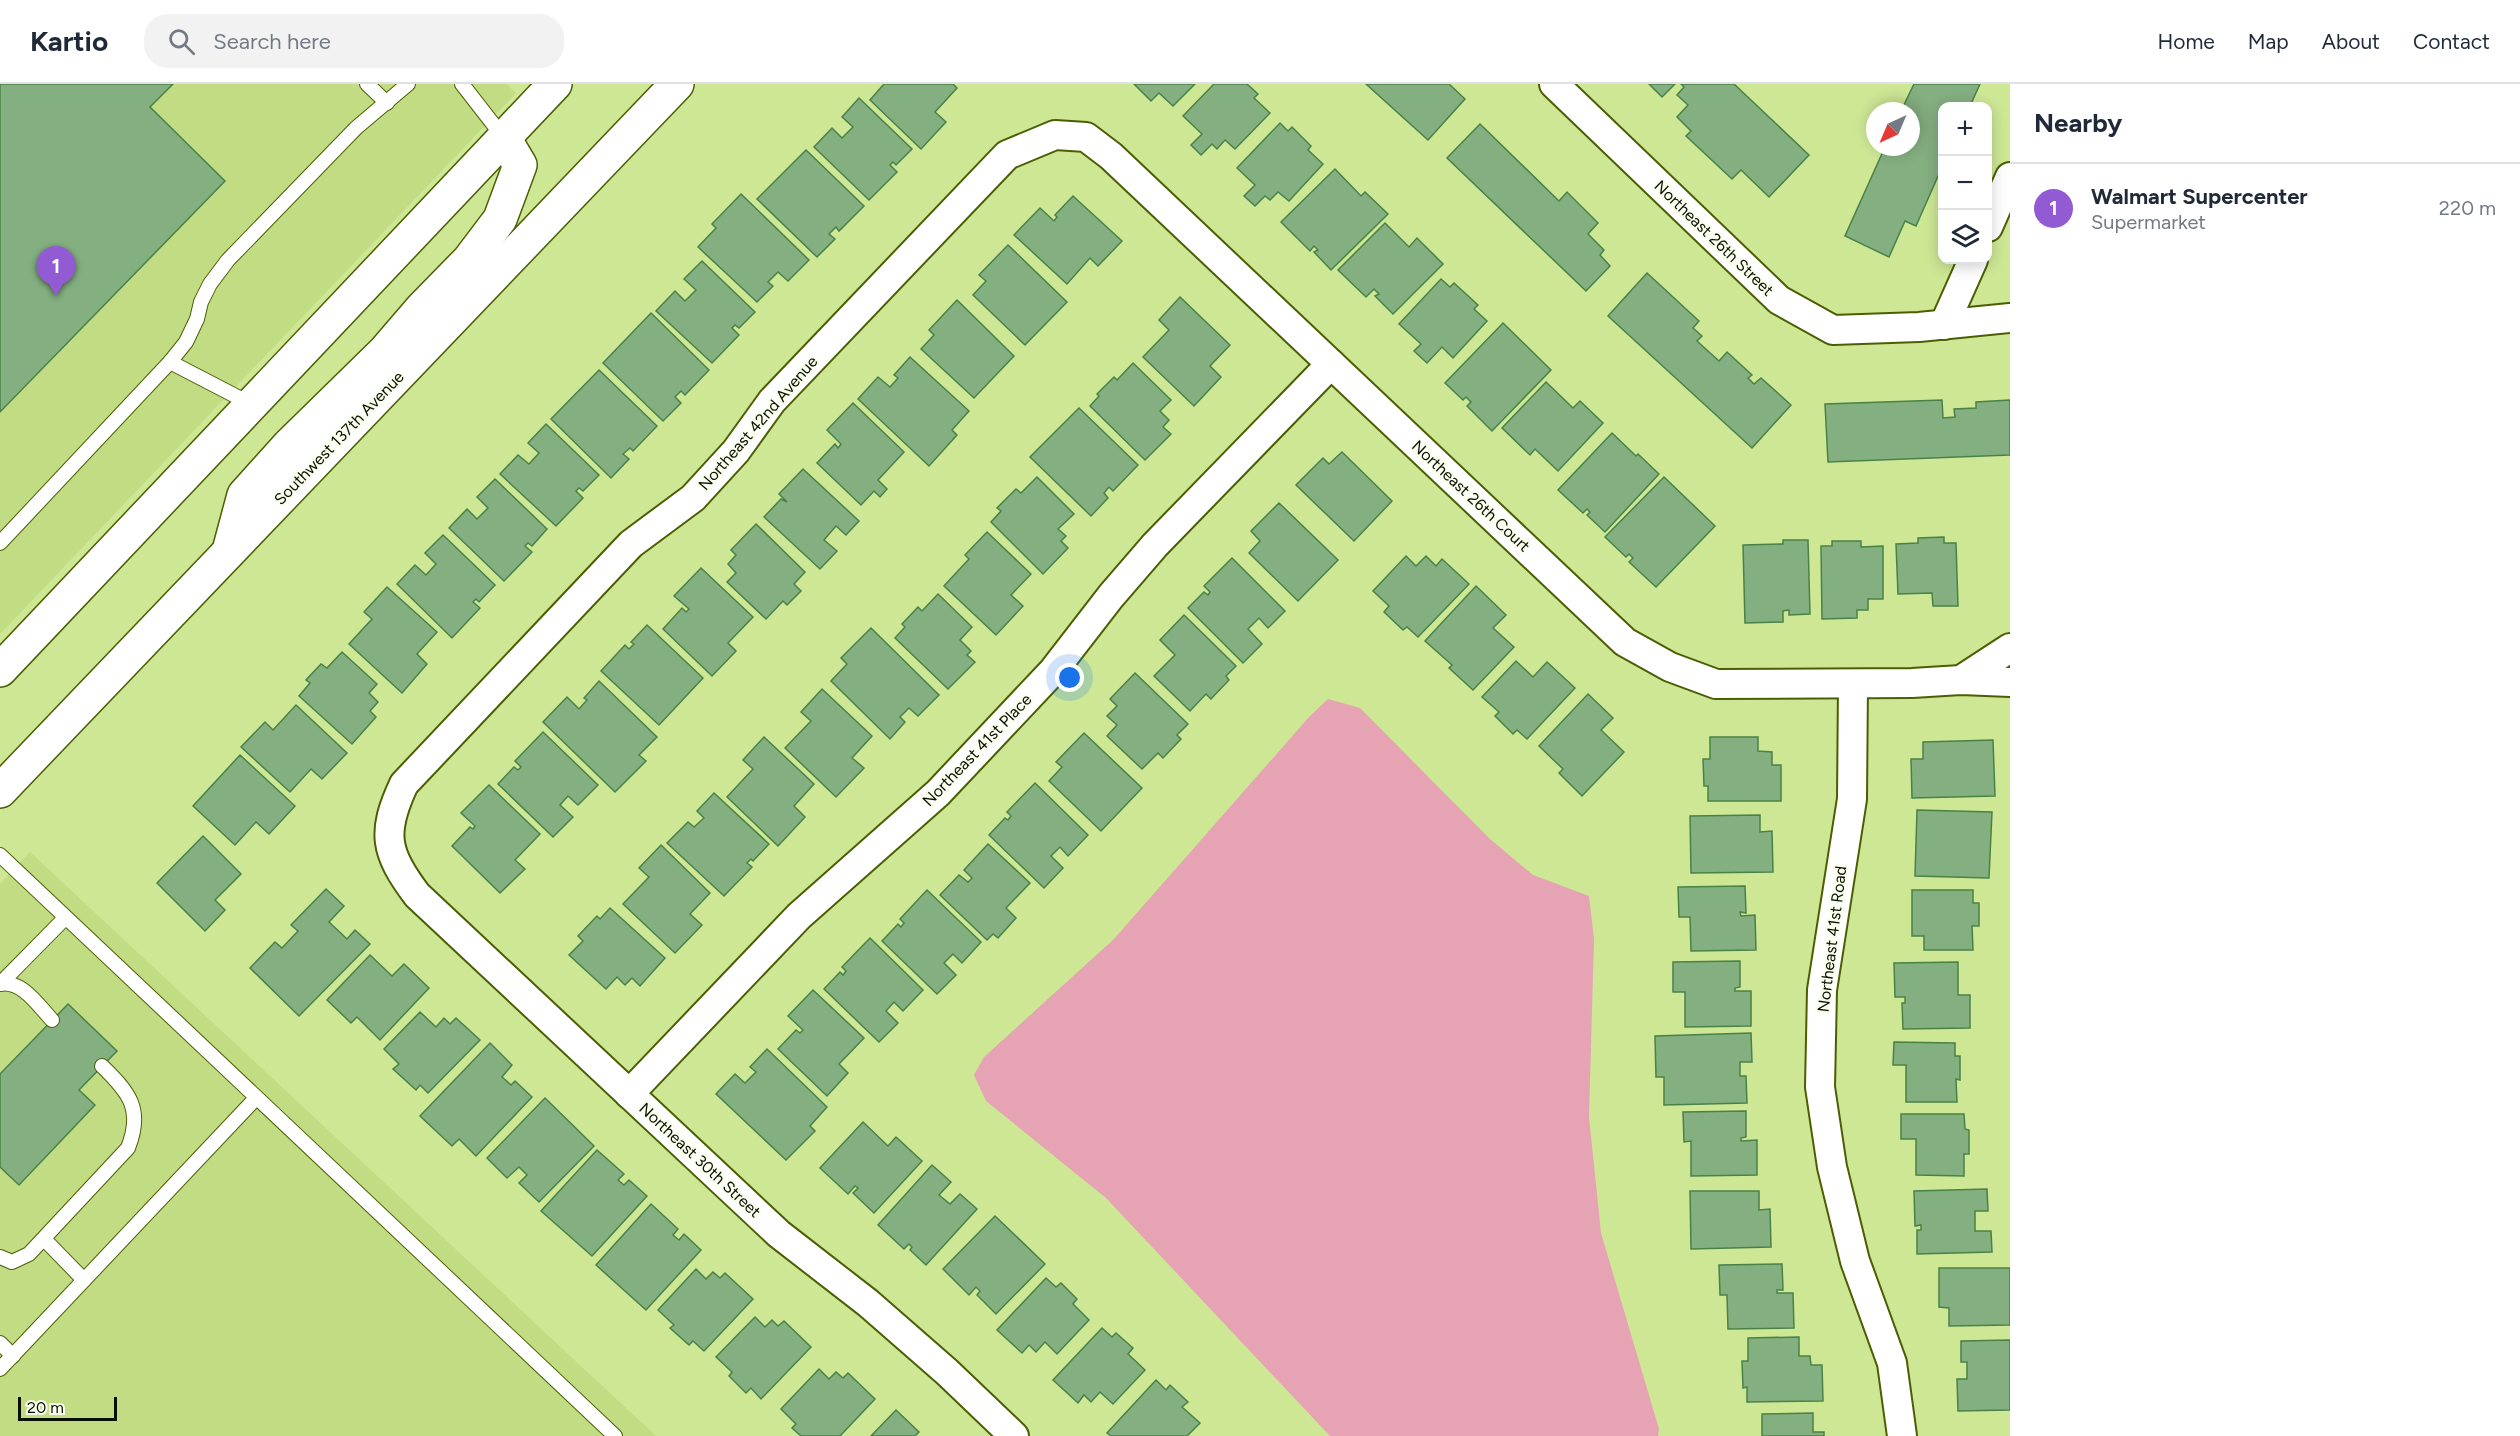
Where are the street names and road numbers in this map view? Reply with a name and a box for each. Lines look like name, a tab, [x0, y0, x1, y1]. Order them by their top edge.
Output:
street label: Northeast 26th Street	[1651, 176, 1777, 300]
street label: Northeast 42nd Avenue	[695, 352, 822, 494]
street label: Southwest 137th Avenue	[270, 367, 408, 509]
street label: Northeast 26th Court	[1408, 436, 1534, 556]
street label: Northeast 41st Place	[919, 690, 1036, 810]
street label: Northeast 41st Road	[1814, 865, 1850, 1013]
street label: Northeast 30th Street	[635, 1099, 765, 1221]

